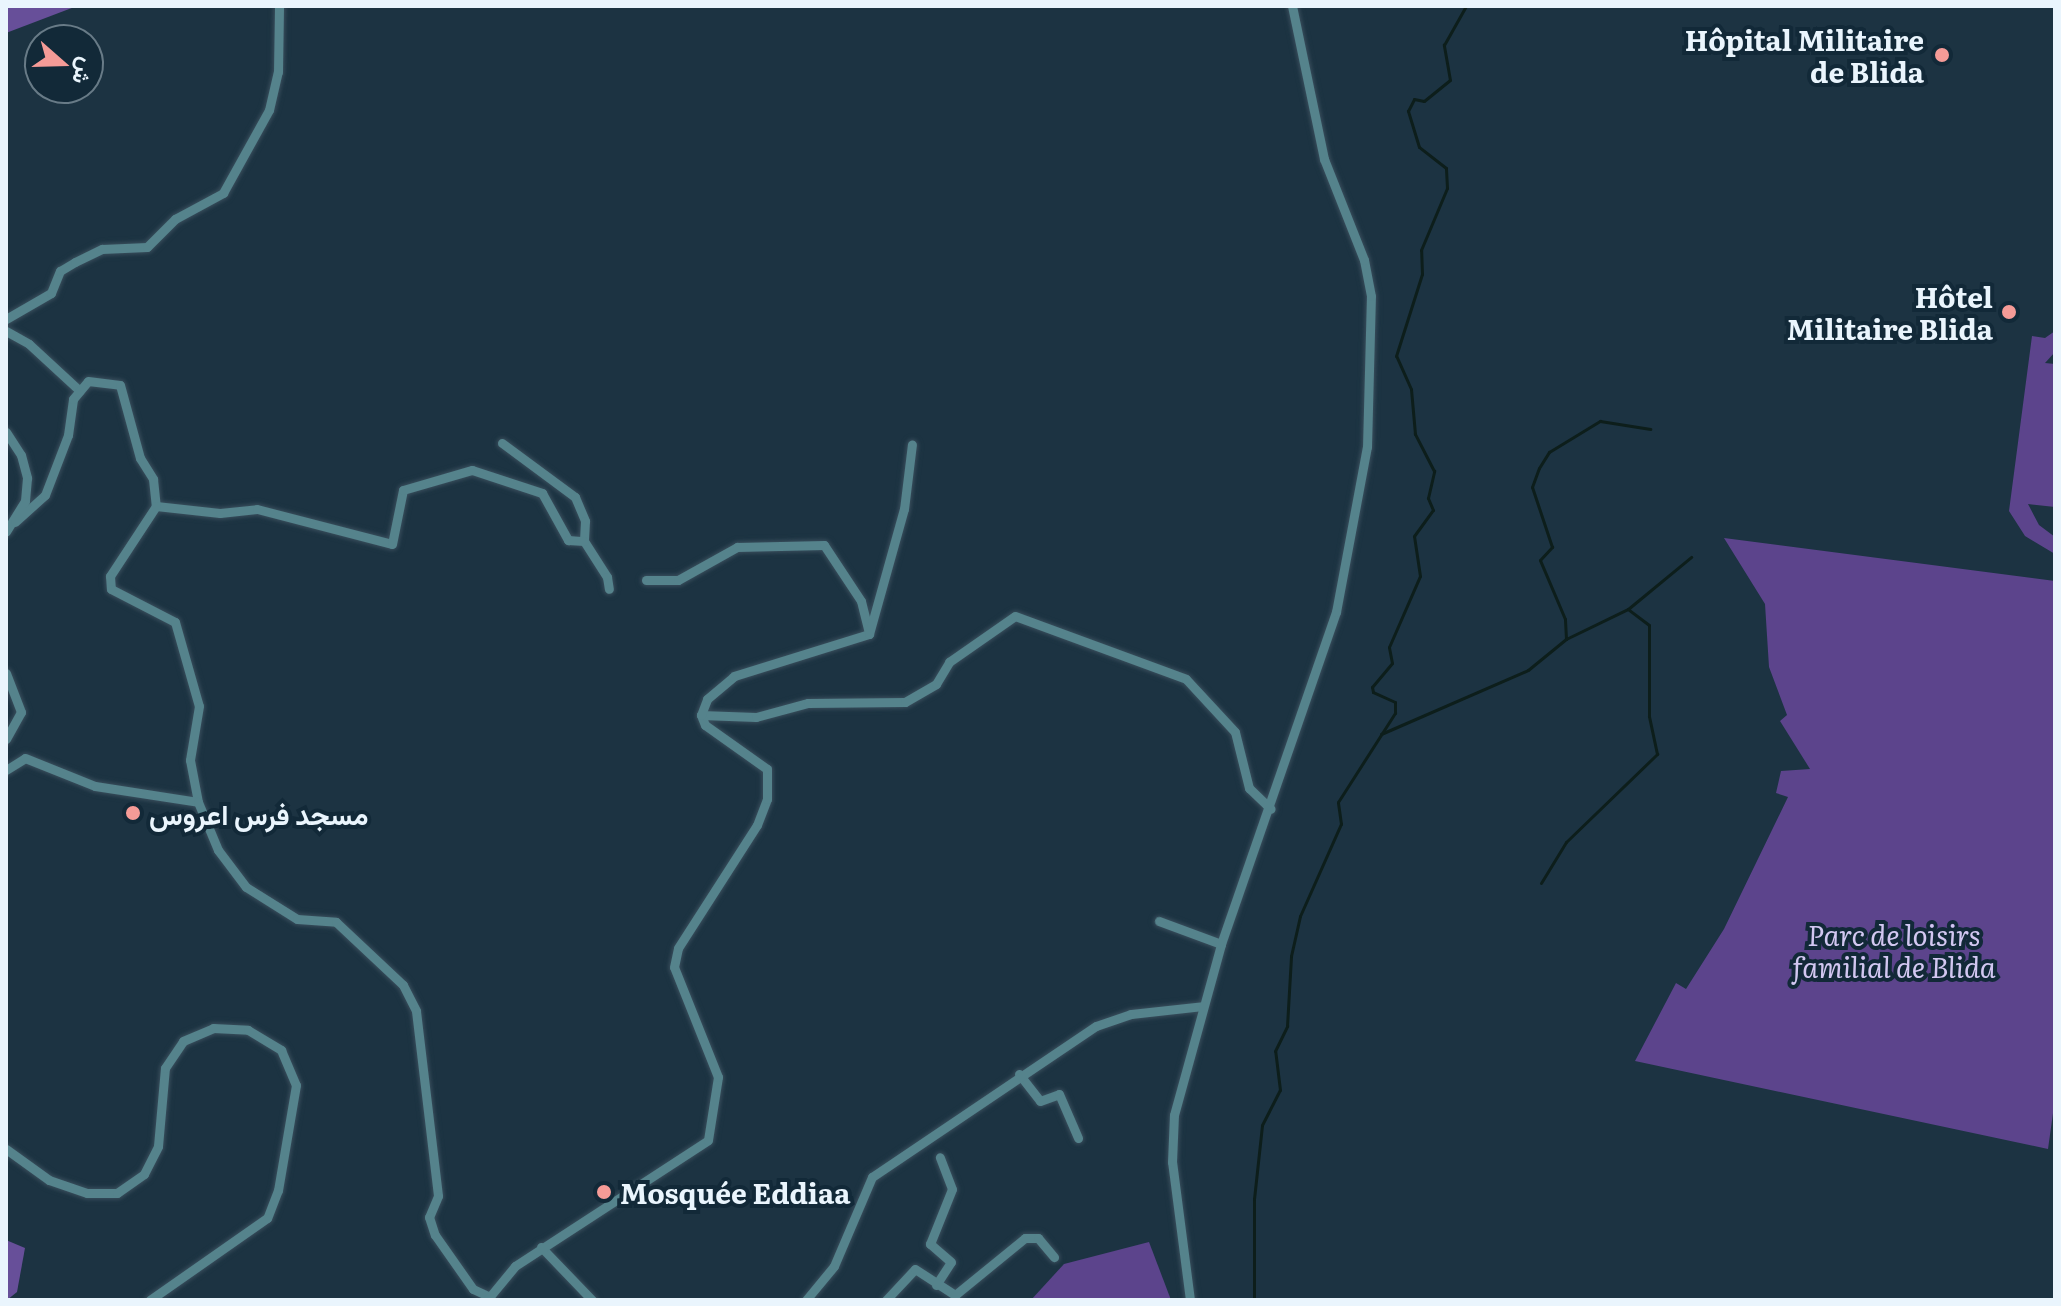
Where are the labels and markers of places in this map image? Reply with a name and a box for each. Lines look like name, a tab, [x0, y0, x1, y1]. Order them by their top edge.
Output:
place label: Hôpital Militaire de Blida	[1685, 22, 1924, 88]
marker: Hôpital Militaire de Blida	[1931, 44, 1953, 66]
place label: Hôtel Militaire Blida	[1787, 279, 1993, 345]
marker: Hôtel Militaire Blida	[2000, 303, 2018, 321]
place label: مسجد فرس اعروس	[149, 796, 368, 830]
marker: مسجد فرس اعروس	[124, 804, 142, 822]
place label: Mosquée Eddiaa	[620, 1175, 850, 1209]
marker: Mosquée Eddiaa	[595, 1183, 613, 1201]

